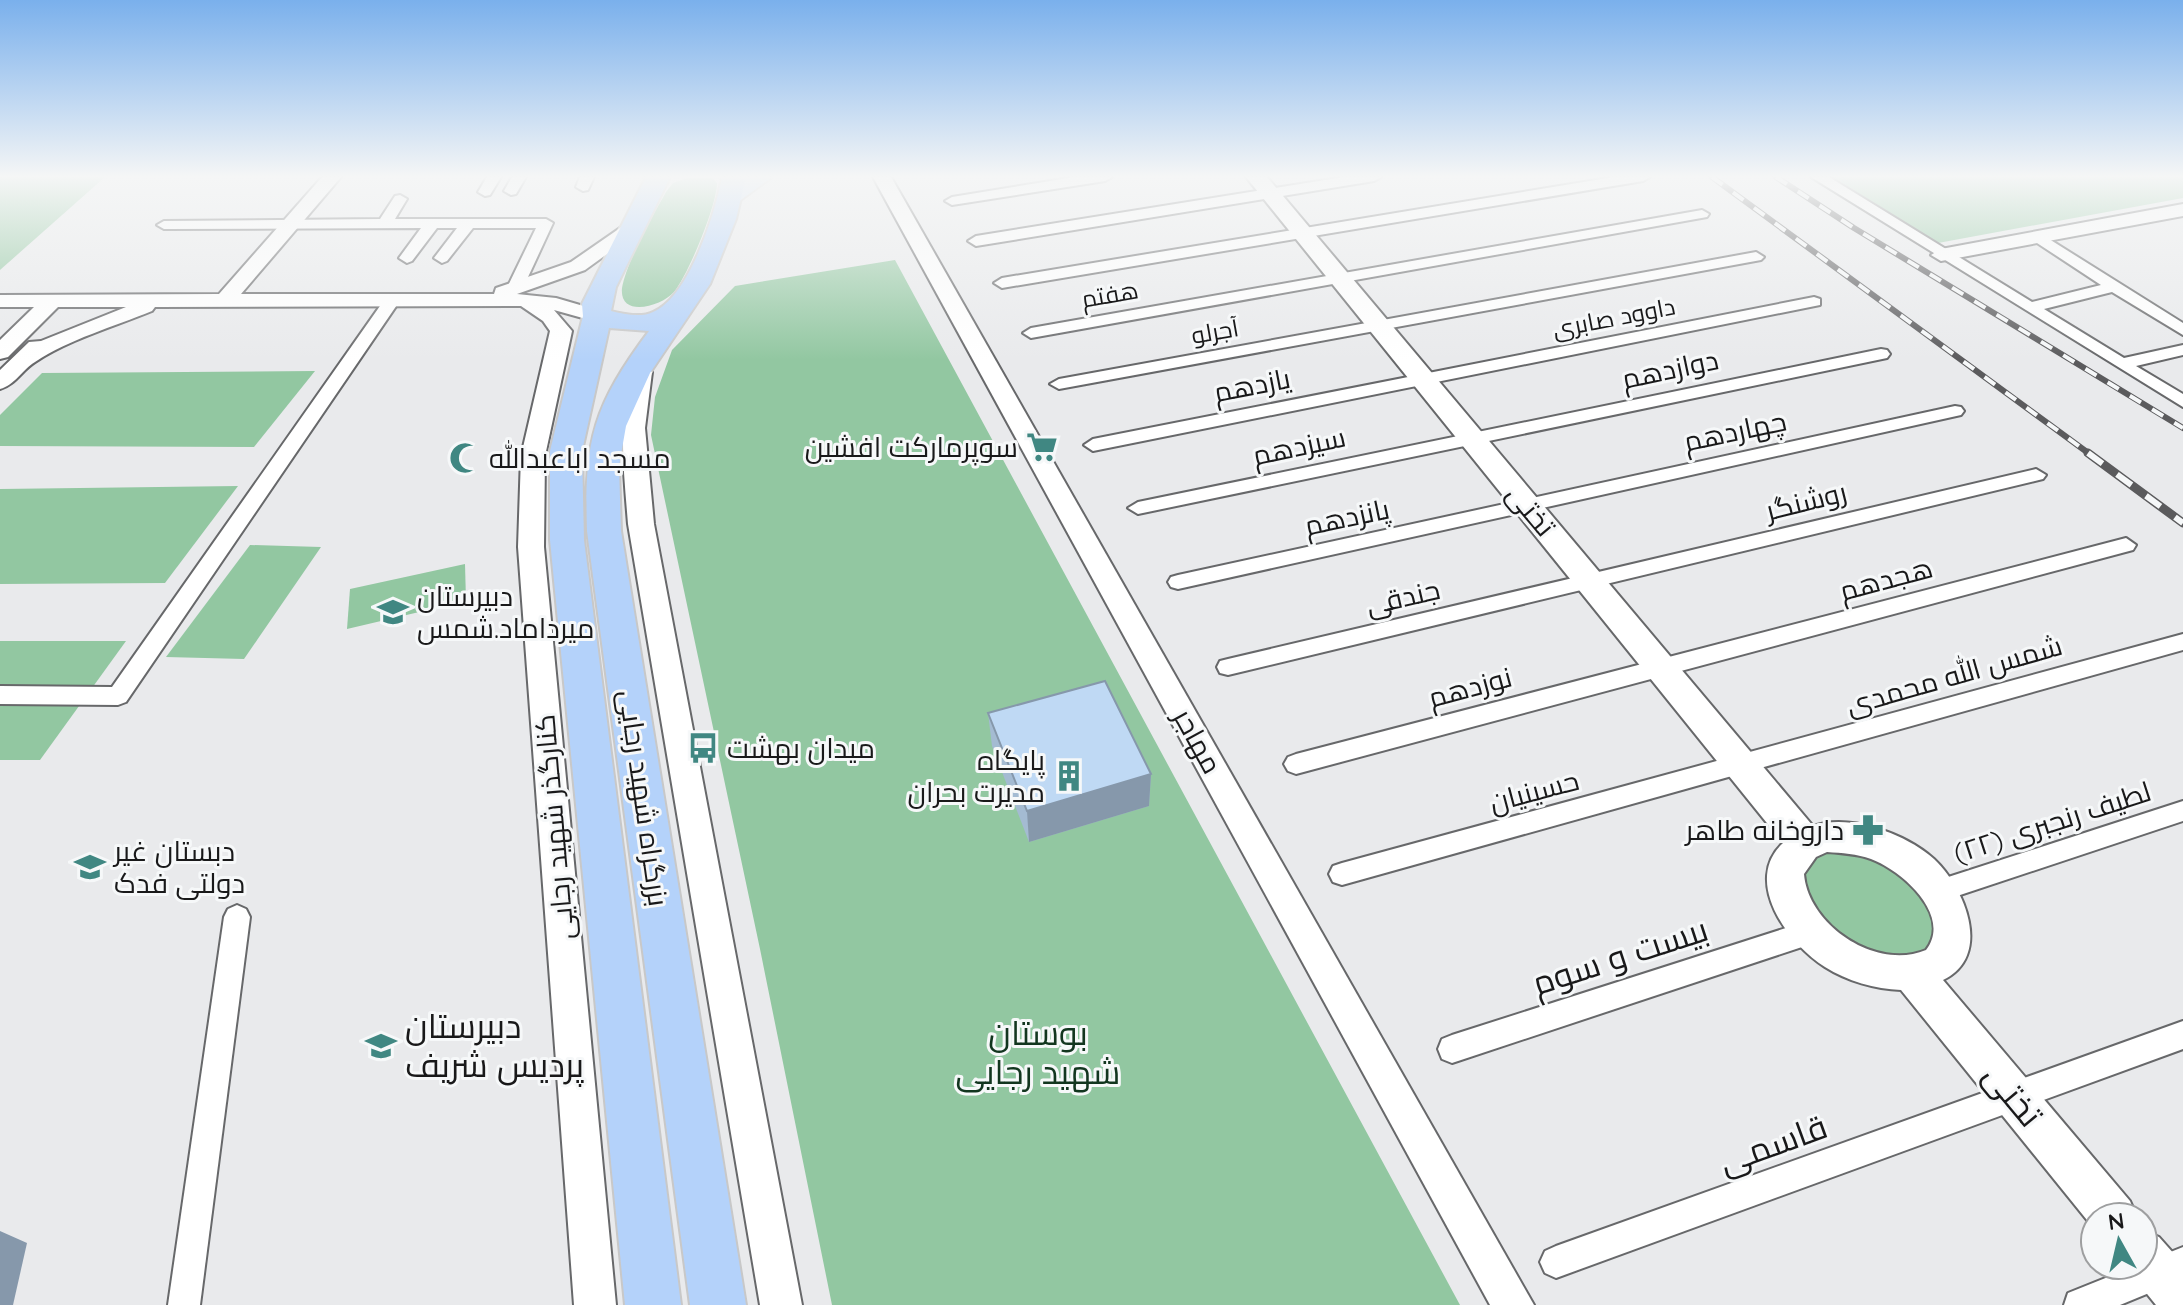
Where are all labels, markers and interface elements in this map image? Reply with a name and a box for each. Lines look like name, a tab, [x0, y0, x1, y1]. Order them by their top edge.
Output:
street label: هفتم	[1079, 274, 1141, 316]
street label: داوود صابری	[1550, 290, 1678, 344]
street label: آجرلو	[1189, 312, 1241, 350]
street label: دوازدهم	[1618, 341, 1722, 399]
street label: یازدهم	[1211, 360, 1294, 412]
street label: چهاردهم	[1680, 403, 1790, 461]
street label: سیزدهم	[1249, 419, 1349, 475]
place label: سوپرمارکت افشین	[805, 429, 1018, 466]
supermarket icon: سوپرمارکت افشین	[1025, 430, 1059, 464]
place label: مسجد اباعبدالله	[489, 440, 671, 475]
mosque icon: مسجد اباعبدالله	[448, 441, 482, 475]
street label: روشنگر	[1760, 474, 1850, 528]
street label: تختی	[1500, 476, 1564, 543]
street label: پانزدهم	[1301, 490, 1394, 545]
street label: هجدهم	[1836, 549, 1937, 611]
street label: جندقی	[1362, 571, 1443, 622]
place label: دبیرستان میرداماد.شمس	[417, 578, 594, 645]
school or university icon: دبیرستان میرداماد.شمس	[376, 595, 410, 629]
street label: شمس الله محمدی	[1842, 627, 2066, 722]
street label: نوزدهم	[1424, 659, 1516, 717]
street label: بزرگراه شهید رجایی	[612, 688, 677, 908]
street label: مهاجر	[1166, 700, 1230, 779]
street label: کنارگذر شهید رجایی	[526, 713, 581, 941]
place label: میدان بهشت	[727, 730, 875, 765]
bus stop icon: میدان بهشت	[686, 731, 720, 765]
place label: پایگاه مدیرت بحران	[907, 742, 1046, 809]
building icon: پایگاه مدیرت بحران	[1052, 759, 1086, 793]
street label: حسینیان	[1485, 762, 1582, 819]
street label: لطیف رنجبری (۲۲)	[1949, 773, 2155, 870]
place label: داروخانه طاهر	[1683, 812, 1844, 847]
pharmacy icon: داروخانه طاهر	[1851, 813, 1885, 847]
place label: دبستان غیر دولتی فدک	[112, 833, 245, 900]
school or university icon: دبستان غیر دولتی فدک	[73, 850, 107, 884]
street label: بیست و سوم	[1527, 907, 1714, 1007]
place label: دبیرستان پردیس شریف	[405, 1004, 584, 1087]
park label: بوستان شهید رجایی	[955, 1011, 1121, 1093]
school or university icon: دبیرستان پردیس شریف	[364, 1029, 398, 1063]
street label: تختی	[1975, 1054, 2052, 1135]
street label: قاسمی	[1713, 1104, 1833, 1183]
north arrow	[2079, 1201, 2159, 1281]
text: N	[2106, 1206, 2126, 1236]

